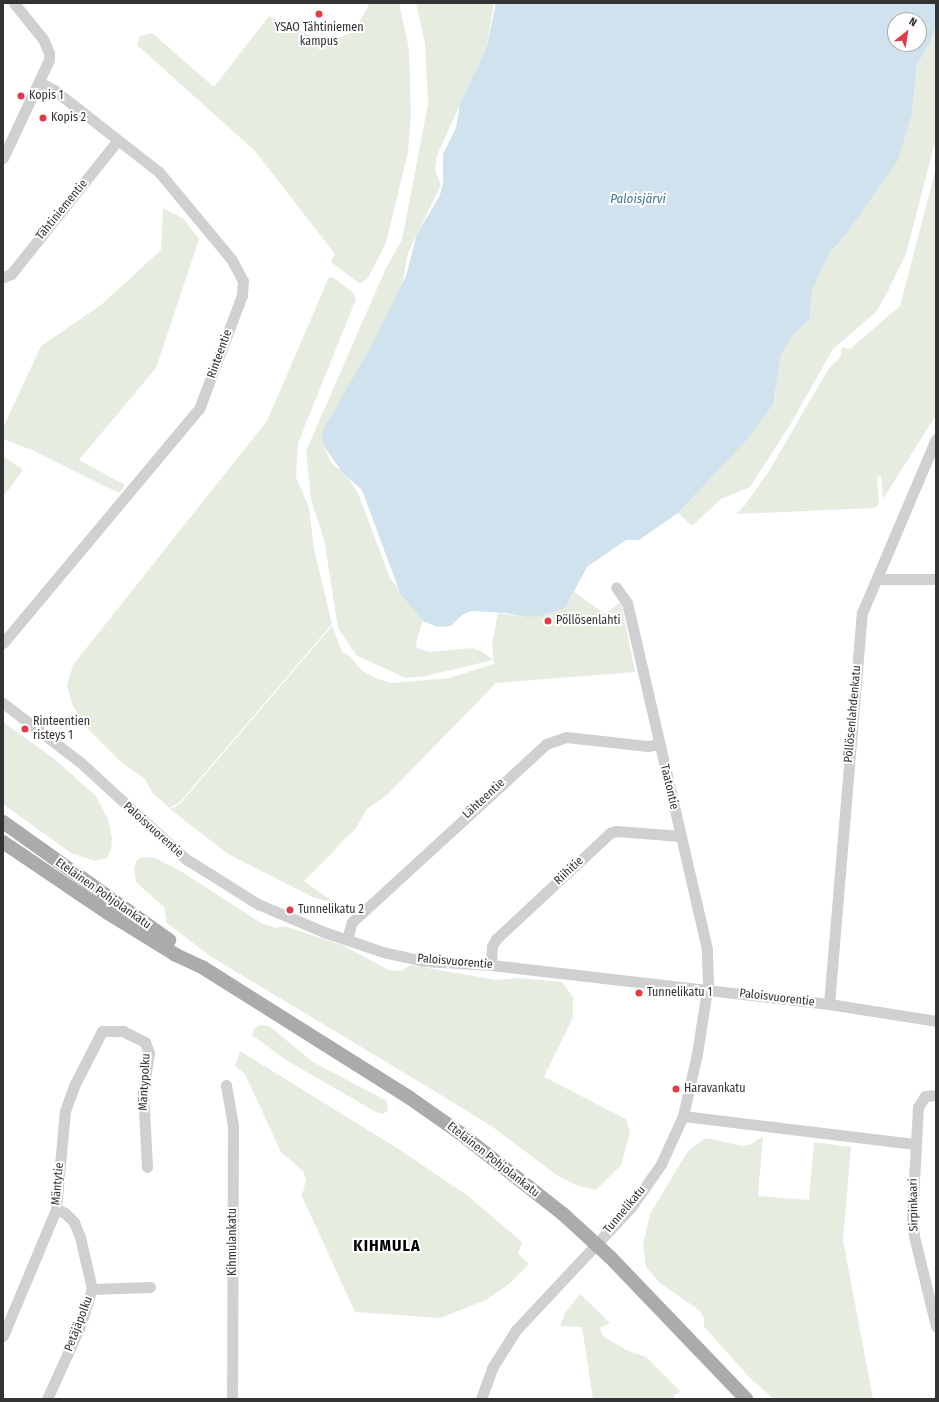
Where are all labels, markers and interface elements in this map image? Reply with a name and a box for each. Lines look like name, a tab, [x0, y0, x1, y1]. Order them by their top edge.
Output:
marker: YSAO Tähtiniemen kampus	[314, 9, 324, 19]
north arrow	[887, 12, 927, 52]
text: N	[907, 15, 919, 29]
place label: YSAO Tähtiniemen kampus	[274, 21, 364, 49]
place label: Kopis 1	[29, 89, 64, 103]
marker: Kopis 1	[16, 91, 26, 101]
place label: Kopis 2	[51, 111, 86, 125]
marker: Kopis 2	[38, 113, 48, 123]
street label: Tähtiniementie	[33, 177, 91, 243]
water label: Paloisjärvi	[610, 191, 666, 207]
street label: Rinteentie	[205, 328, 235, 380]
place label: Pöllösenlahti	[556, 614, 620, 628]
marker: Pöllösenlahti	[543, 616, 553, 626]
street label: Pöllösenlahdenkatu	[842, 665, 864, 763]
place label: Rinteentien risteys 1	[33, 715, 90, 743]
marker: Rinteentien risteys 1	[20, 724, 30, 734]
street label: Taatontie	[657, 763, 681, 811]
street label: Lähteentie	[460, 776, 508, 822]
street label: Paloisvuorentie	[120, 799, 186, 861]
street label: Riihitie	[551, 854, 587, 888]
street label: Eteläinen Pohjolankatu	[52, 856, 154, 932]
place label: Tunnelikatu 2	[298, 903, 364, 917]
marker: Tunnelikatu 2	[285, 905, 295, 915]
street label: Paloisvuorentie	[417, 952, 493, 972]
place label: Tunnelikatu 1	[647, 986, 712, 1000]
street label: Paloisvuorentie	[739, 986, 815, 1010]
marker: Tunnelikatu 1	[634, 988, 644, 998]
street label: Mäntypolku	[136, 1053, 154, 1111]
place label: Haravankatu	[684, 1082, 746, 1096]
marker: Haravankatu	[671, 1084, 681, 1094]
street label: Eteläinen Pohjolankatu	[444, 1119, 542, 1201]
street label: Mäntytie	[49, 1162, 67, 1206]
street label: Sirpinkaari	[906, 1178, 922, 1232]
street label: Tunnelikatu	[601, 1183, 649, 1237]
street label: Kihmulankatu	[226, 1208, 240, 1276]
district label: KIHMULA	[353, 1236, 421, 1256]
street label: Petäjäpolku	[62, 1294, 96, 1354]

